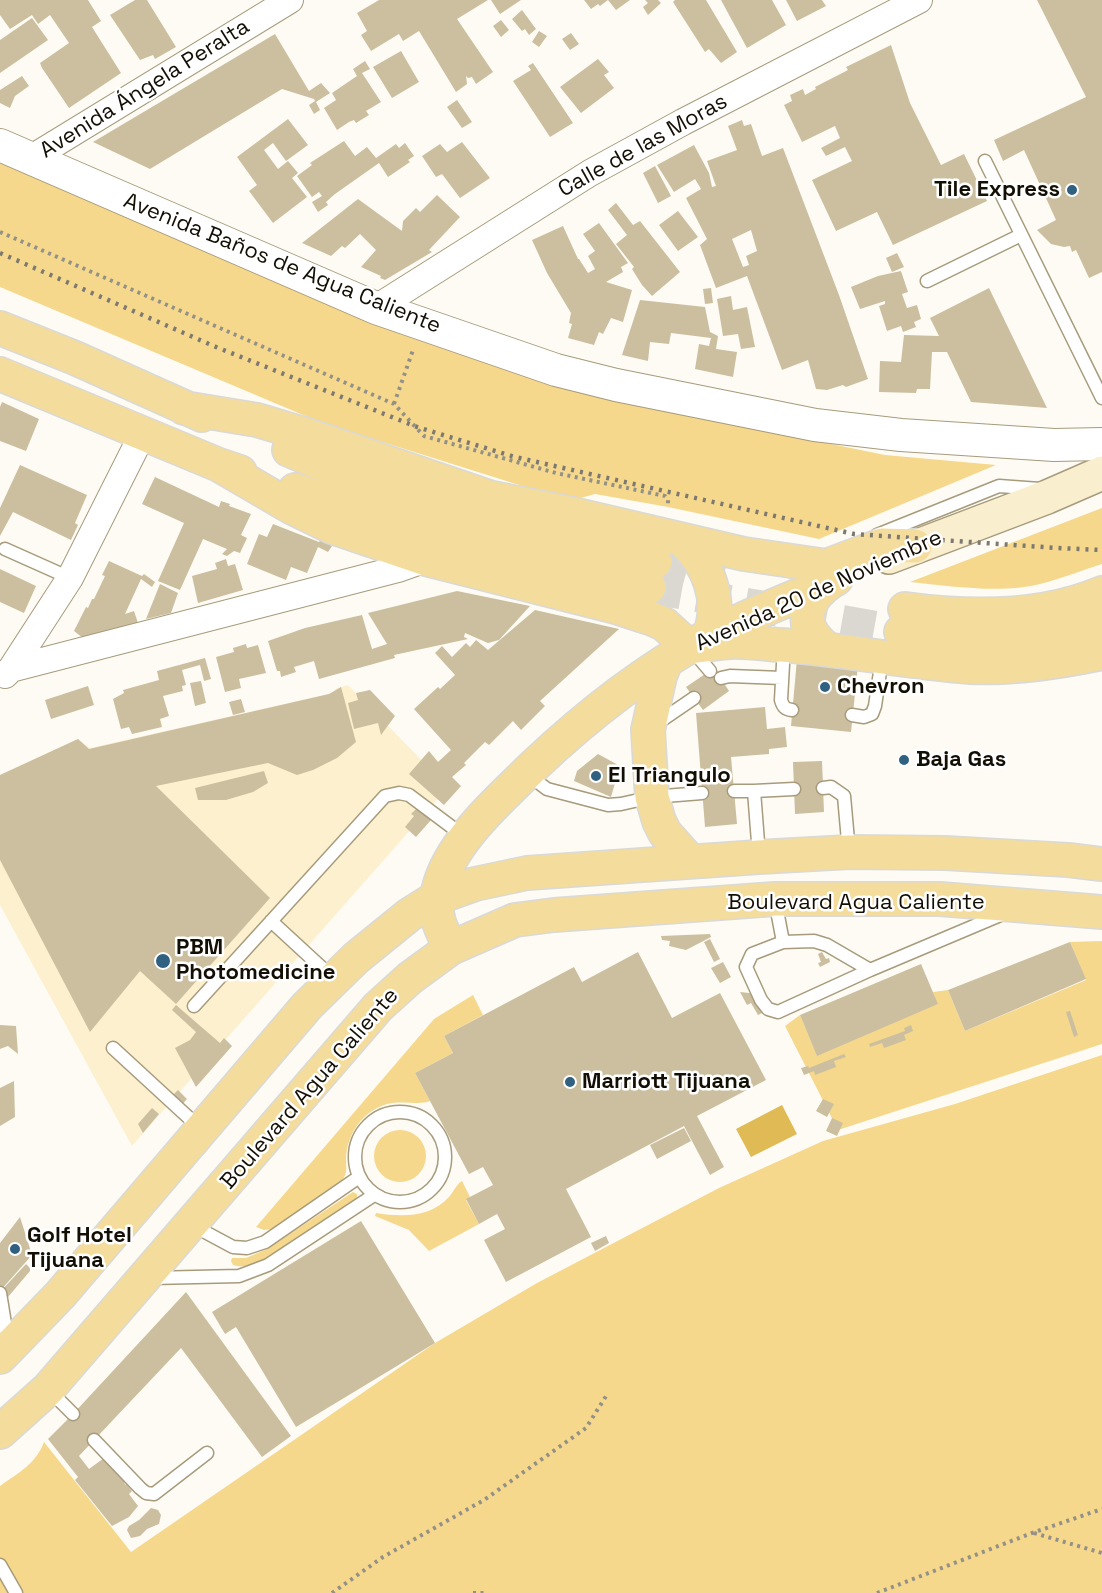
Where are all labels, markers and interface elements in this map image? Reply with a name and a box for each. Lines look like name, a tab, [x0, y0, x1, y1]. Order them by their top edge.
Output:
street label: Avenida Ángela Peralta	[35, 14, 255, 164]
street label: Calle de las Moras	[554, 89, 732, 203]
place label: Tile Express	[934, 177, 1060, 203]
marker: Tile Express	[1065, 183, 1079, 197]
street label: Avenida Baños de Agua Caliente	[119, 188, 445, 340]
street label: Avenida 20 de Noviembre	[692, 525, 946, 657]
place label: Chevron	[837, 674, 924, 700]
marker: Chevron	[818, 680, 832, 694]
place label: Baja Gas	[916, 747, 1006, 773]
marker: Baja Gas	[897, 753, 911, 767]
place label: El Triangulo	[608, 763, 731, 789]
marker: El Triangulo	[589, 769, 603, 783]
street label: Boulevard Agua Caliente	[727, 890, 985, 916]
place label: PBM Photomedicine	[176, 935, 335, 986]
marker: PBM Photomedicine	[154, 952, 172, 970]
street label: Boulevard Agua Caliente	[216, 983, 404, 1195]
place label: Marriott Tijuana	[582, 1069, 751, 1095]
marker: Marriott Tijuana	[563, 1075, 577, 1089]
place label: Golf Hotel Tijuana	[27, 1223, 132, 1274]
marker: Golf Hotel Tijuana	[8, 1242, 22, 1256]

